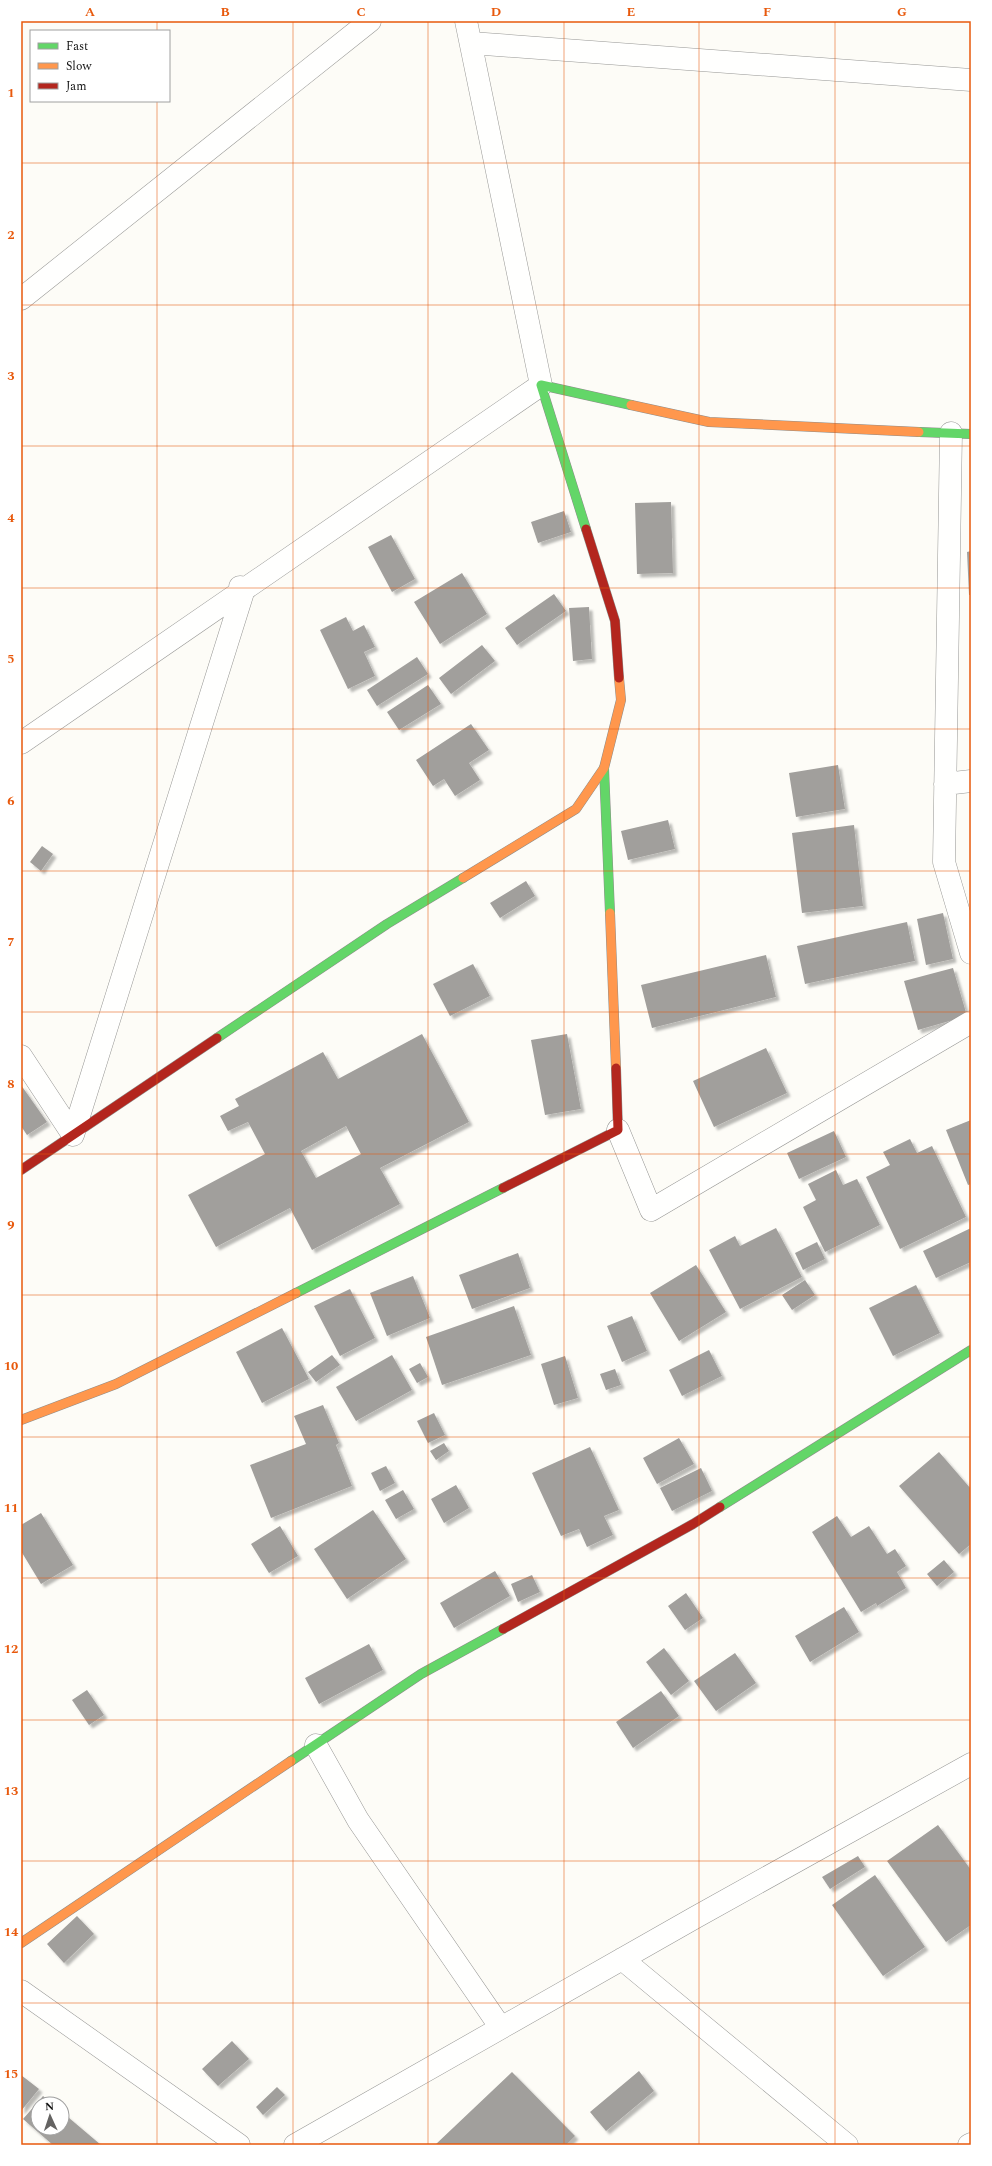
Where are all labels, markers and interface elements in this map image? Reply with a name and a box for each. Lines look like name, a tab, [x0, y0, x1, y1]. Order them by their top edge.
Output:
text: A	[85, 2, 95, 22]
text: B	[220, 2, 230, 22]
text: C	[356, 2, 366, 22]
text: D	[491, 2, 501, 22]
text: E	[627, 2, 636, 22]
text: F	[763, 2, 771, 22]
text: G	[897, 2, 907, 22]
legend	[30, 30, 170, 102]
text: Fast	[66, 37, 88, 56]
text: Slow	[66, 57, 92, 76]
text: Jam	[66, 77, 87, 96]
text: 1	[7, 83, 15, 103]
text: 2	[7, 225, 15, 245]
text: 3	[7, 366, 15, 386]
text: 4	[7, 508, 15, 528]
text: 5	[7, 649, 15, 669]
text: 6	[7, 791, 15, 811]
text: 7	[7, 932, 15, 952]
text: 8	[7, 1074, 15, 1094]
text: 9	[7, 1215, 15, 1235]
text: 10	[4, 1356, 18, 1376]
text: 11	[4, 1498, 18, 1518]
text: 12	[4, 1639, 18, 1659]
text: 13	[4, 1781, 18, 1801]
text: 14	[4, 1922, 19, 1942]
text: 15	[4, 2064, 18, 2084]
north arrow	[30, 2096, 70, 2136]
text: N	[45, 2098, 54, 2115]

